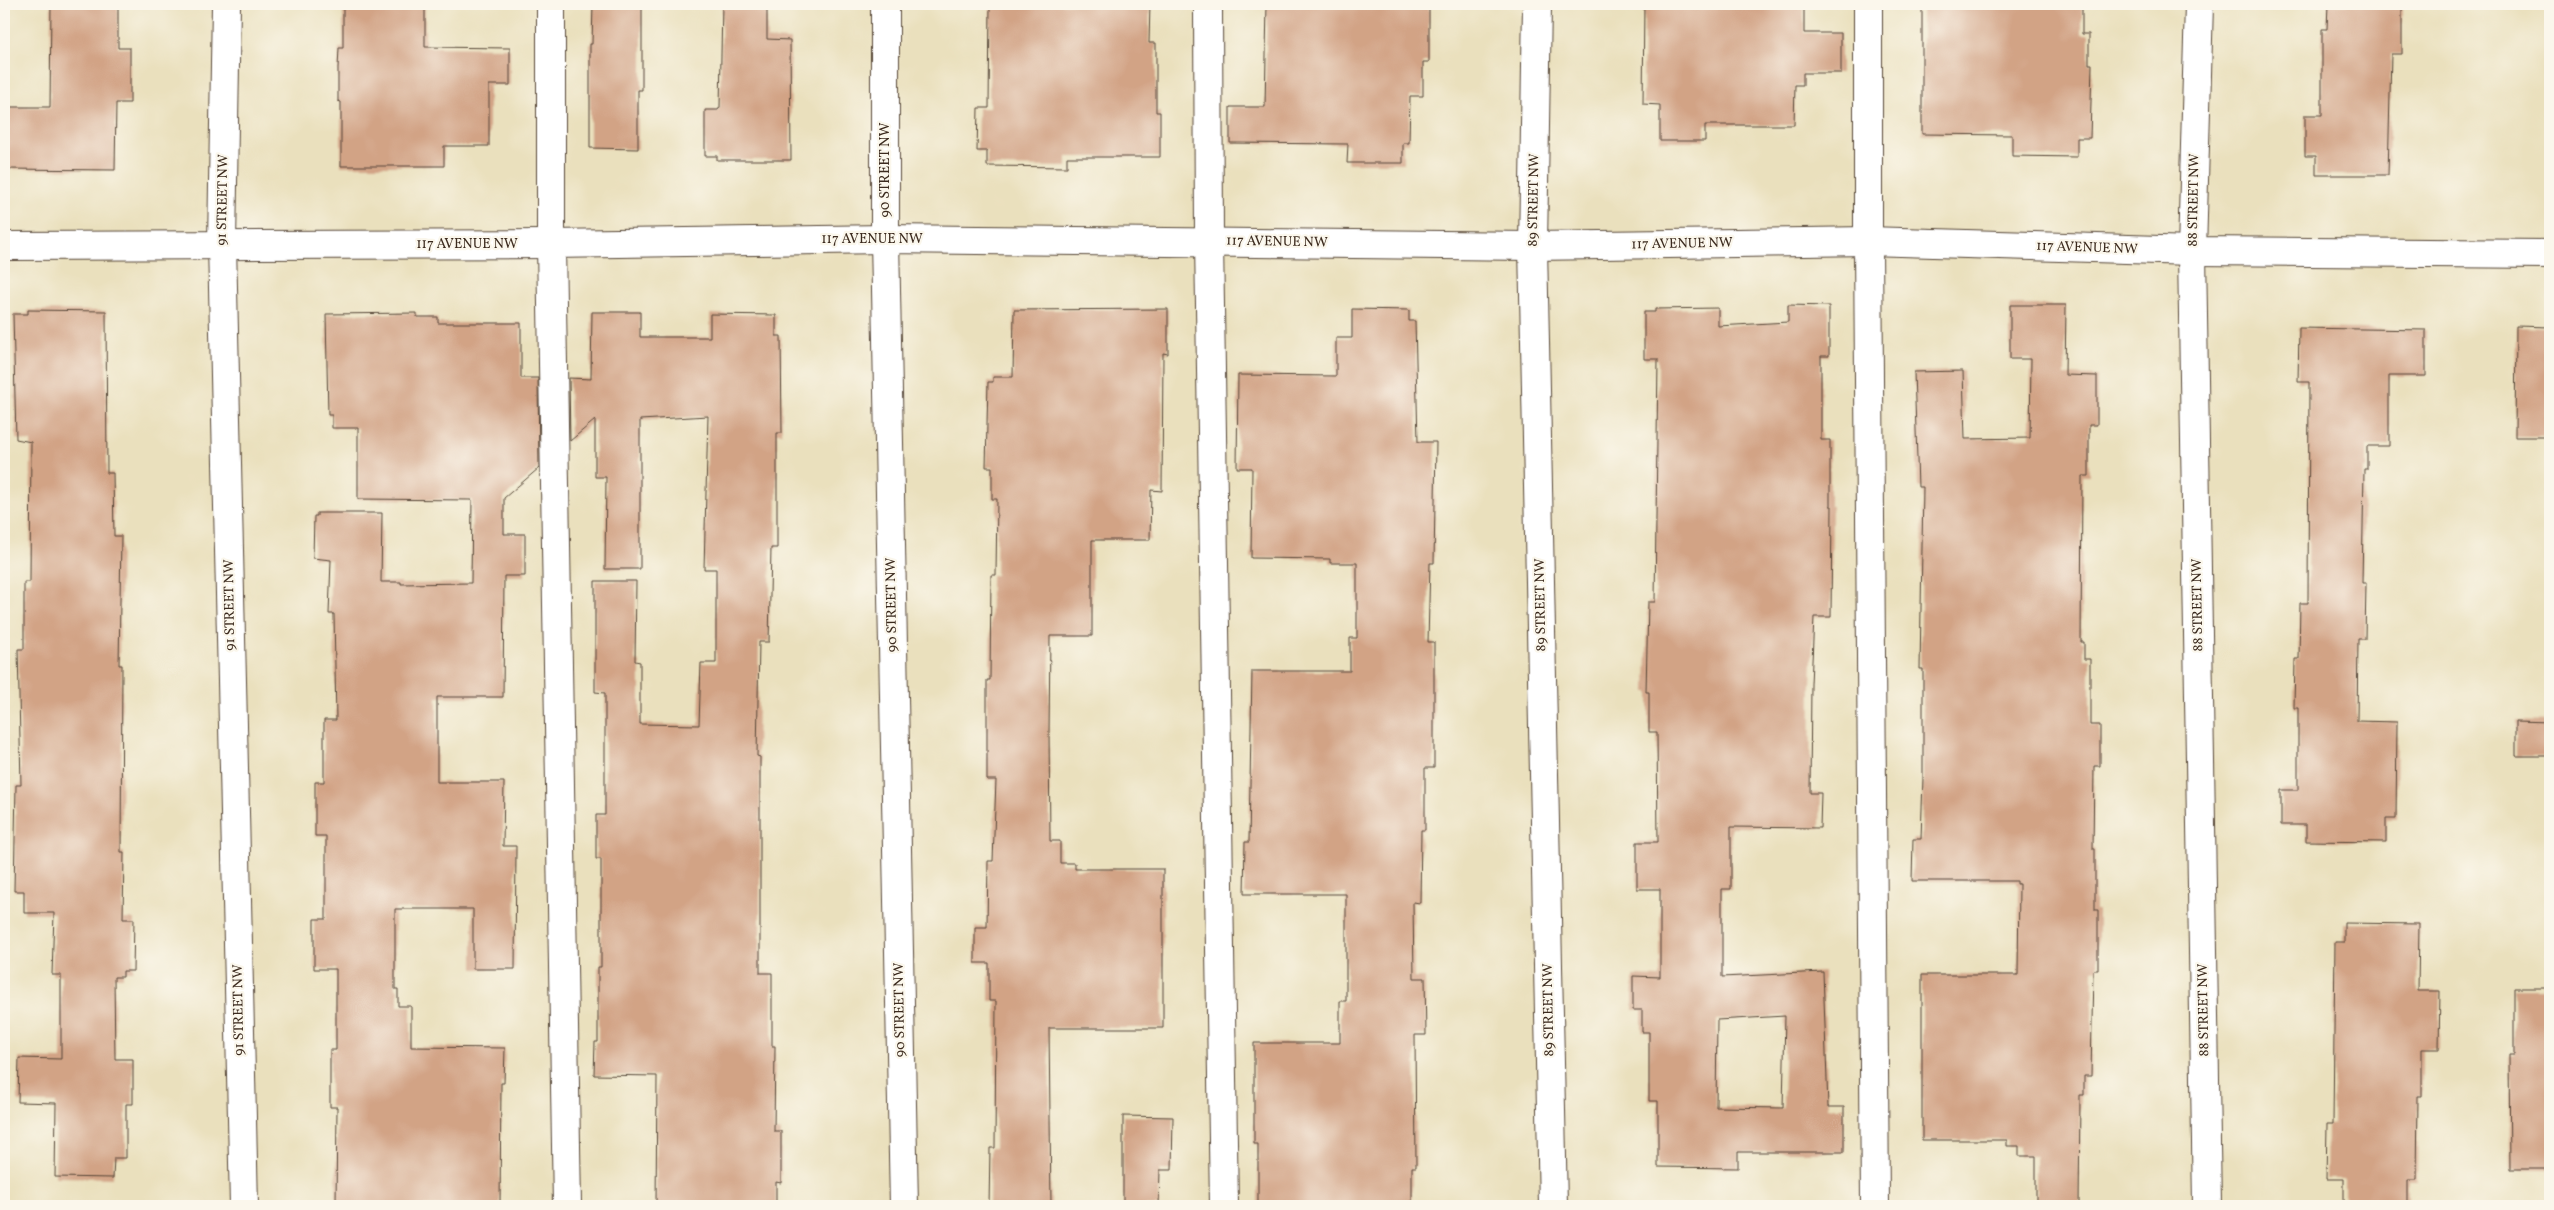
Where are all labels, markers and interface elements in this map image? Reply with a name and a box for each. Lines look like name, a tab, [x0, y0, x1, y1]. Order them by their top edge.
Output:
street label: 90 STREET NW	[876, 123, 895, 217]
street label: 89 STREET NW	[1524, 153, 1544, 247]
street label: 88 STREET NW	[2184, 153, 2204, 247]
street label: 91 STREET NW	[213, 154, 233, 246]
street label: 117 AVENUE NW	[821, 230, 923, 249]
street label: 117 AVENUE NW	[1226, 232, 1328, 252]
street label: 117 AVENUE NW	[1631, 234, 1733, 254]
street label: 117 AVENUE NW	[416, 235, 518, 254]
street label: 117 AVENUE NW	[2036, 237, 2138, 259]
street label: 90 STREET NW	[882, 557, 902, 653]
street label: 89 STREET NW	[1531, 558, 1551, 652]
street label: 88 STREET NW	[2188, 558, 2208, 652]
street label: 91 STREET NW	[220, 559, 240, 651]
street label: 90 STREET NW	[890, 962, 910, 1058]
street label: 89 STREET NW	[1539, 963, 1559, 1057]
street label: 88 STREET NW	[2194, 963, 2214, 1057]
street label: 91 STREET NW	[229, 964, 249, 1056]

